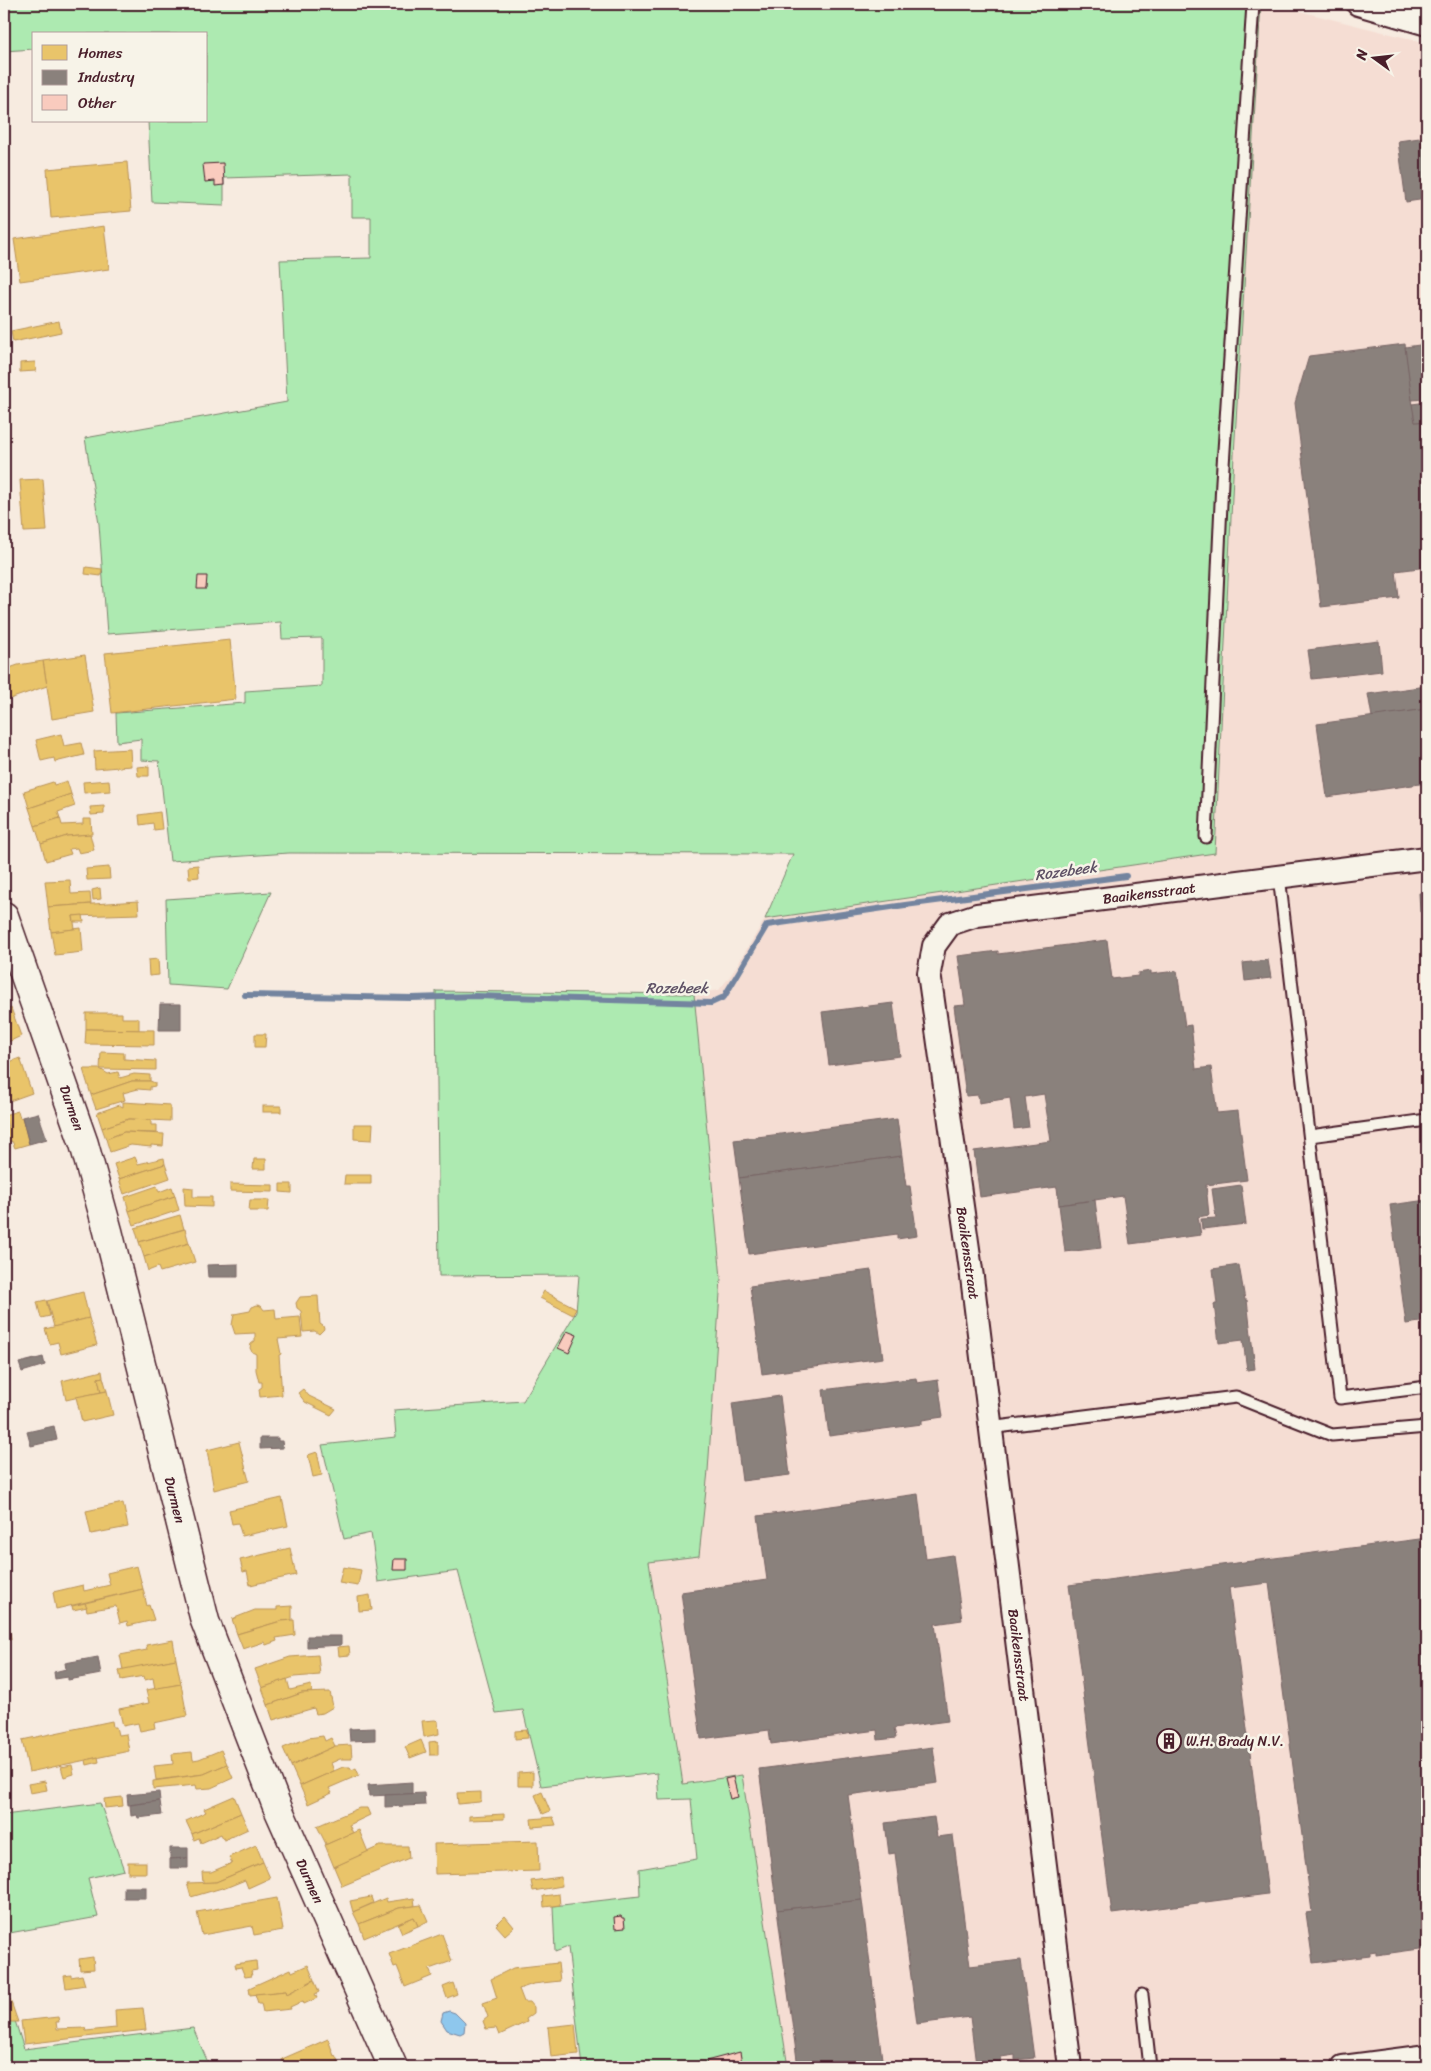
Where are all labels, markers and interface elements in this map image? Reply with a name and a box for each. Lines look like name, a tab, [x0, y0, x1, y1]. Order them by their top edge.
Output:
legend	[32, 32, 208, 122]
north arrow	[1348, 32, 1398, 82]
text: Homes	[78, 40, 122, 66]
text: N	[1348, 47, 1375, 64]
text: Industry	[77, 64, 135, 90]
text: Other	[78, 90, 117, 116]
water label: Rozebeek	[1033, 854, 1100, 888]
street label: Baaikensstraat	[1101, 875, 1197, 912]
water label: Rozebeek	[646, 975, 709, 1001]
street label: Durmen	[52, 1082, 91, 1135]
street label: Baaikensstraat	[949, 1205, 986, 1301]
street label: Durmen	[157, 1474, 192, 1526]
street label: Baaikensstraat	[1000, 1607, 1037, 1703]
building icon: W.H. Brady N.V.	[1156, 1728, 1182, 1754]
place label: W.H. Brady N.V.	[1186, 1729, 1284, 1754]
street label: Durmen	[289, 1855, 331, 1908]

